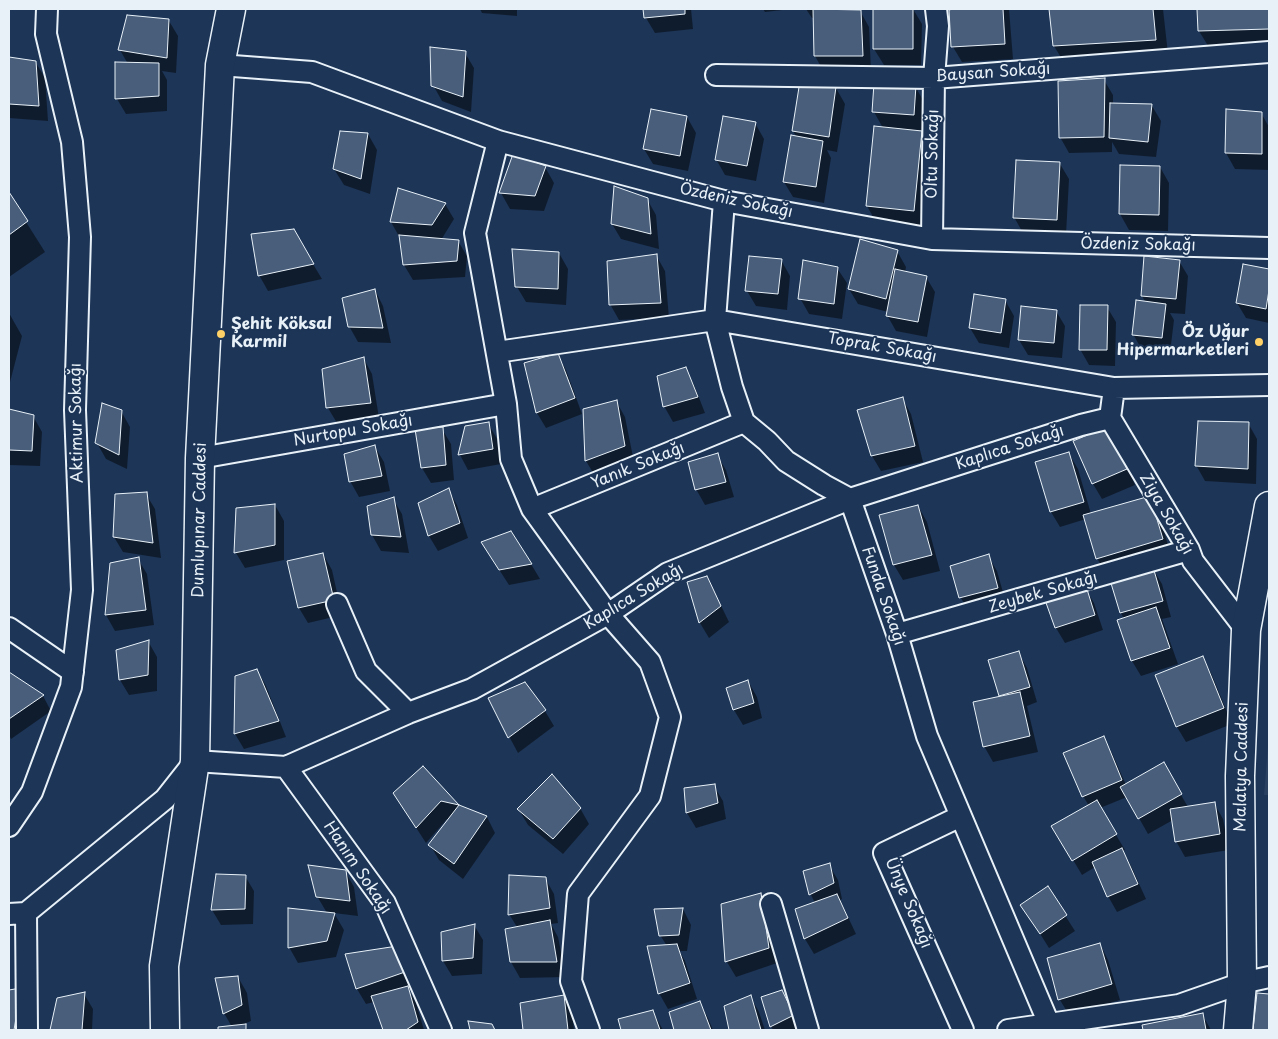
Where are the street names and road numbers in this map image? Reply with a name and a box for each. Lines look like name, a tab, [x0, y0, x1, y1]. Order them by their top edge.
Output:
street label: Baysan Sokağı	[935, 59, 1051, 87]
street label: Oltu Sokağı	[923, 109, 943, 199]
street label: Özdeniz Sokağı	[678, 180, 794, 222]
street label: Özdeniz Sokağı	[1080, 234, 1196, 256]
street label: Toprak Sokağı	[826, 329, 938, 367]
street label: Aktimur Sokağı	[66, 363, 88, 483]
street label: Nurtopu Sokağı	[292, 411, 414, 451]
street label: Kaplıca Sokağı	[953, 421, 1067, 475]
street label: Yanık Sokağı	[588, 439, 688, 493]
street label: Dumlupınar Caddesi	[189, 442, 211, 598]
street label: Ziya Sokağı	[1135, 470, 1197, 558]
street label: Funda Sokağı	[857, 544, 909, 648]
street label: Kaplıca Sokağı	[581, 560, 687, 634]
street label: Zeybek Sokağı	[986, 568, 1100, 618]
street label: Malatya Caddesi	[1231, 702, 1253, 832]
street label: Hanım Sokağı	[319, 818, 395, 918]
street label: Ünye Sokağı	[880, 855, 936, 951]

